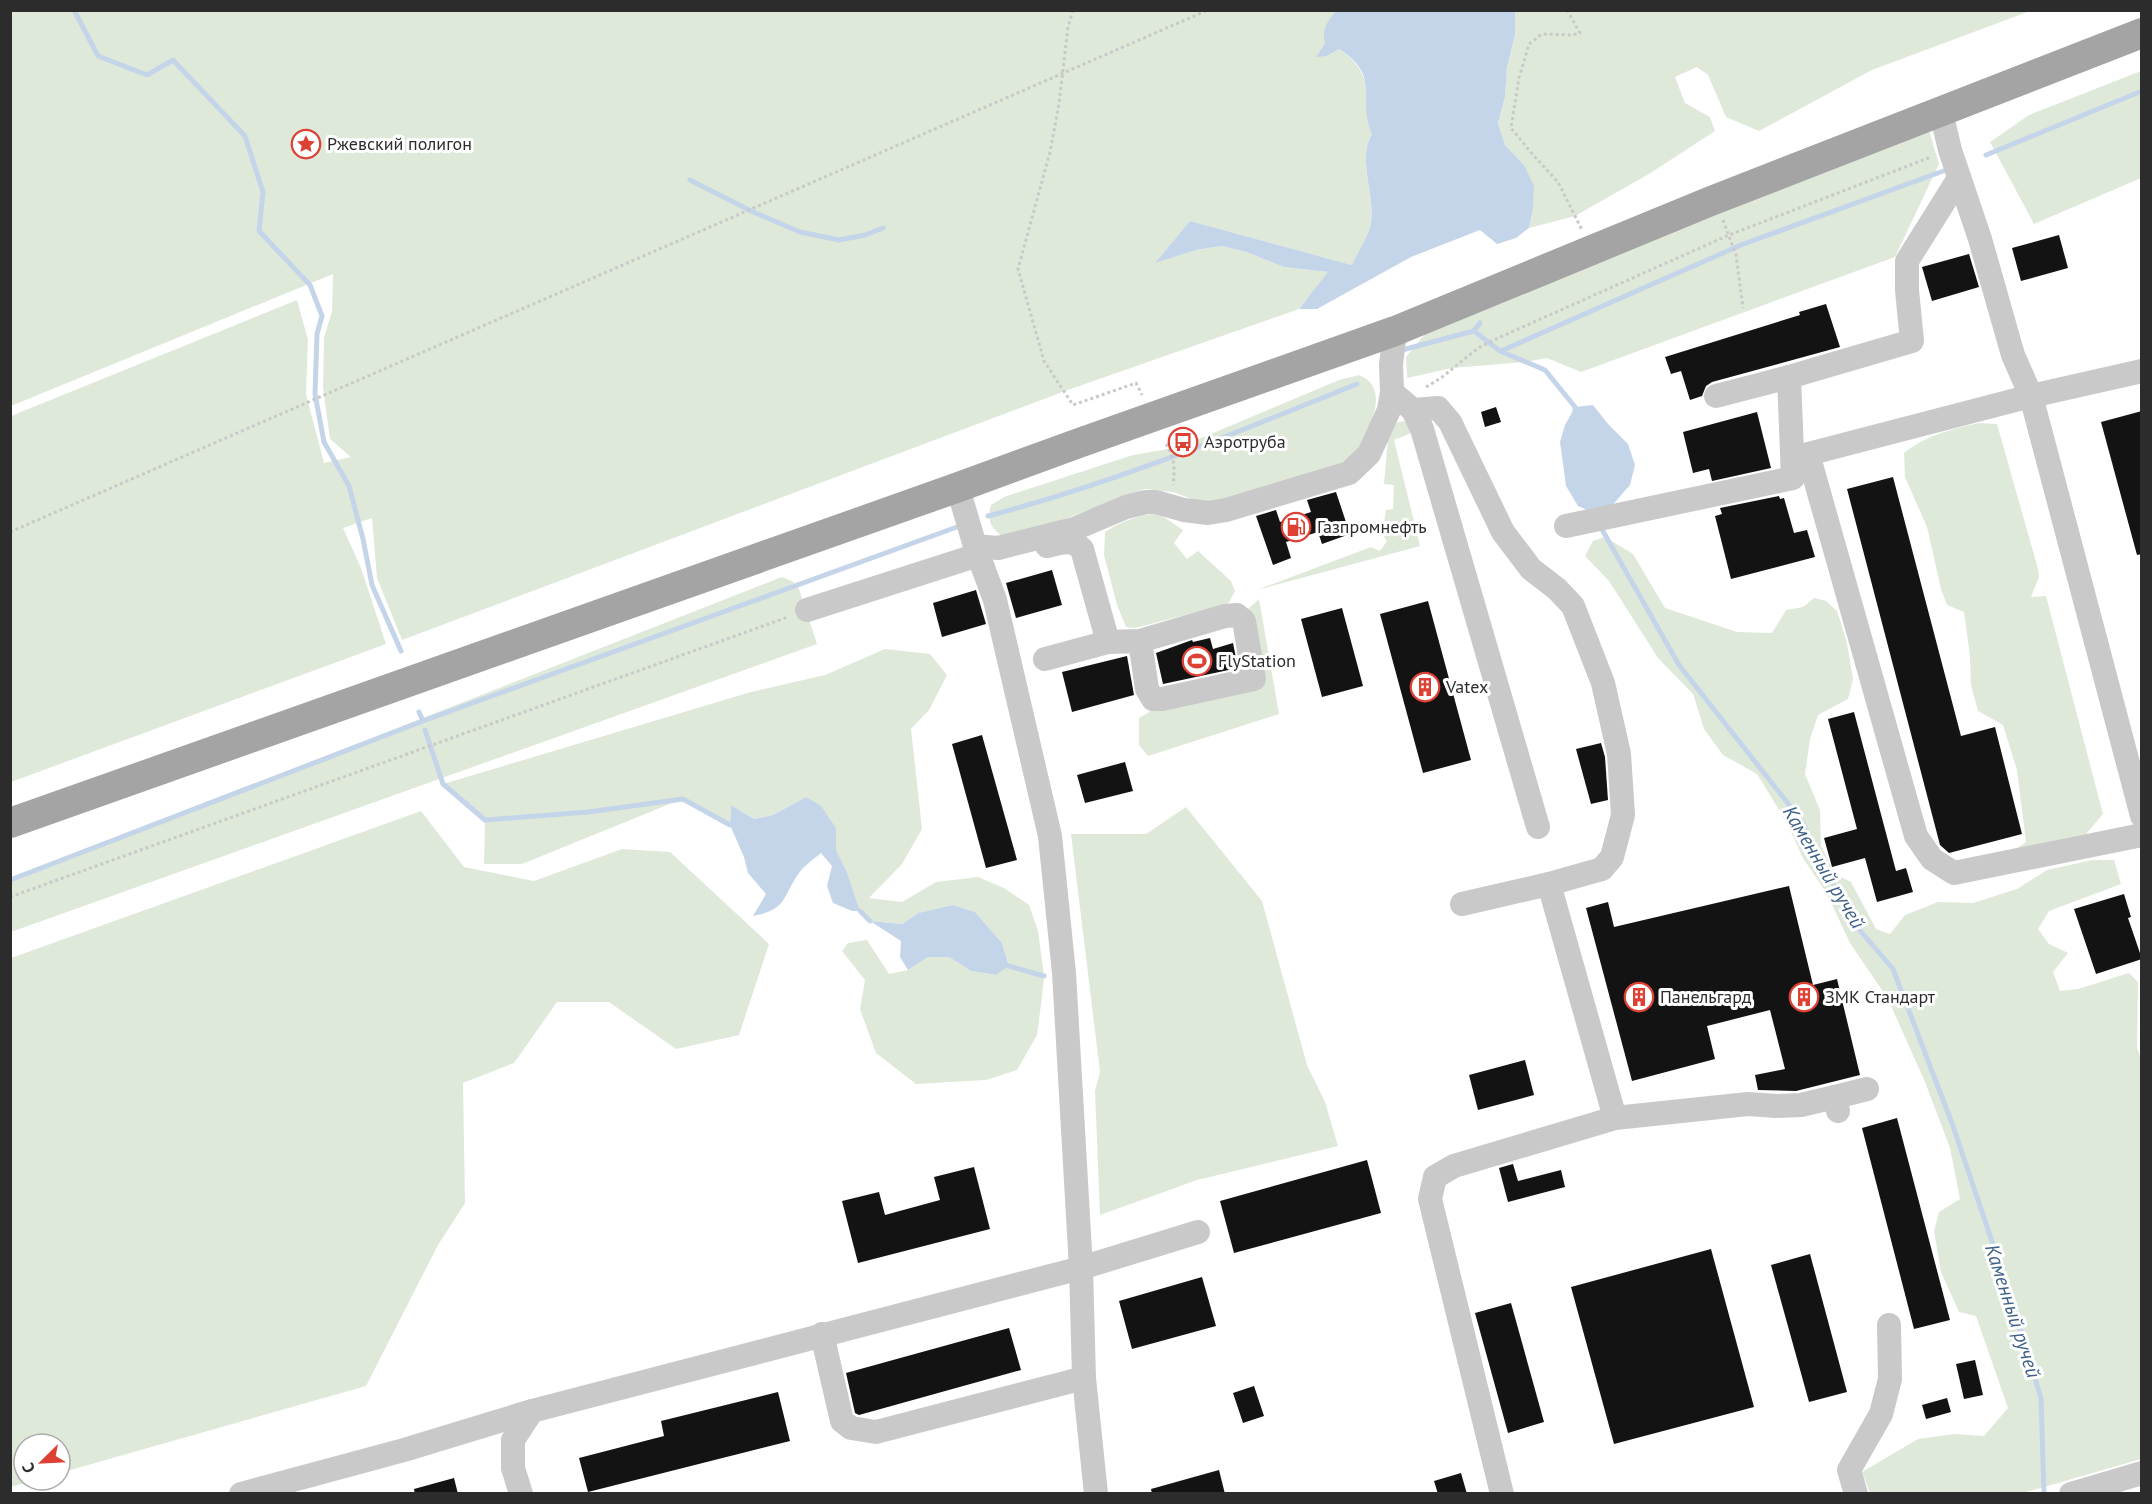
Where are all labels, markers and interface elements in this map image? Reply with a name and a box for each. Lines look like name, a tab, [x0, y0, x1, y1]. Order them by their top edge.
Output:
place icon: Ржевский полигон	[290, 128, 322, 160]
place label: Ржевский полигон	[327, 132, 472, 155]
bus stop icon: Аэротруба	[1167, 426, 1199, 458]
place label: Аэротруба	[1204, 430, 1286, 453]
fuel station icon: Газпромнефть	[1280, 511, 1312, 543]
place label: Газпромнефть	[1317, 515, 1427, 538]
sports icon: FlyStation	[1181, 645, 1213, 677]
place label: FlyStation	[1218, 649, 1296, 672]
building icon: Vatex	[1409, 671, 1441, 703]
place label: Vatex	[1445, 675, 1488, 698]
water label: Каменный ручей	[1777, 801, 1871, 933]
building icon: Панельгард	[1623, 981, 1655, 1013]
building icon: ЗМК Стандарт	[1788, 981, 1820, 1013]
place label: Панельгард	[1660, 985, 1752, 1008]
place label: ЗМК Стандарт	[1825, 985, 1936, 1008]
water label: Каменный ручей	[1979, 1241, 2047, 1381]
north arrow	[12, 1432, 72, 1492]
text: С	[17, 1460, 39, 1476]

